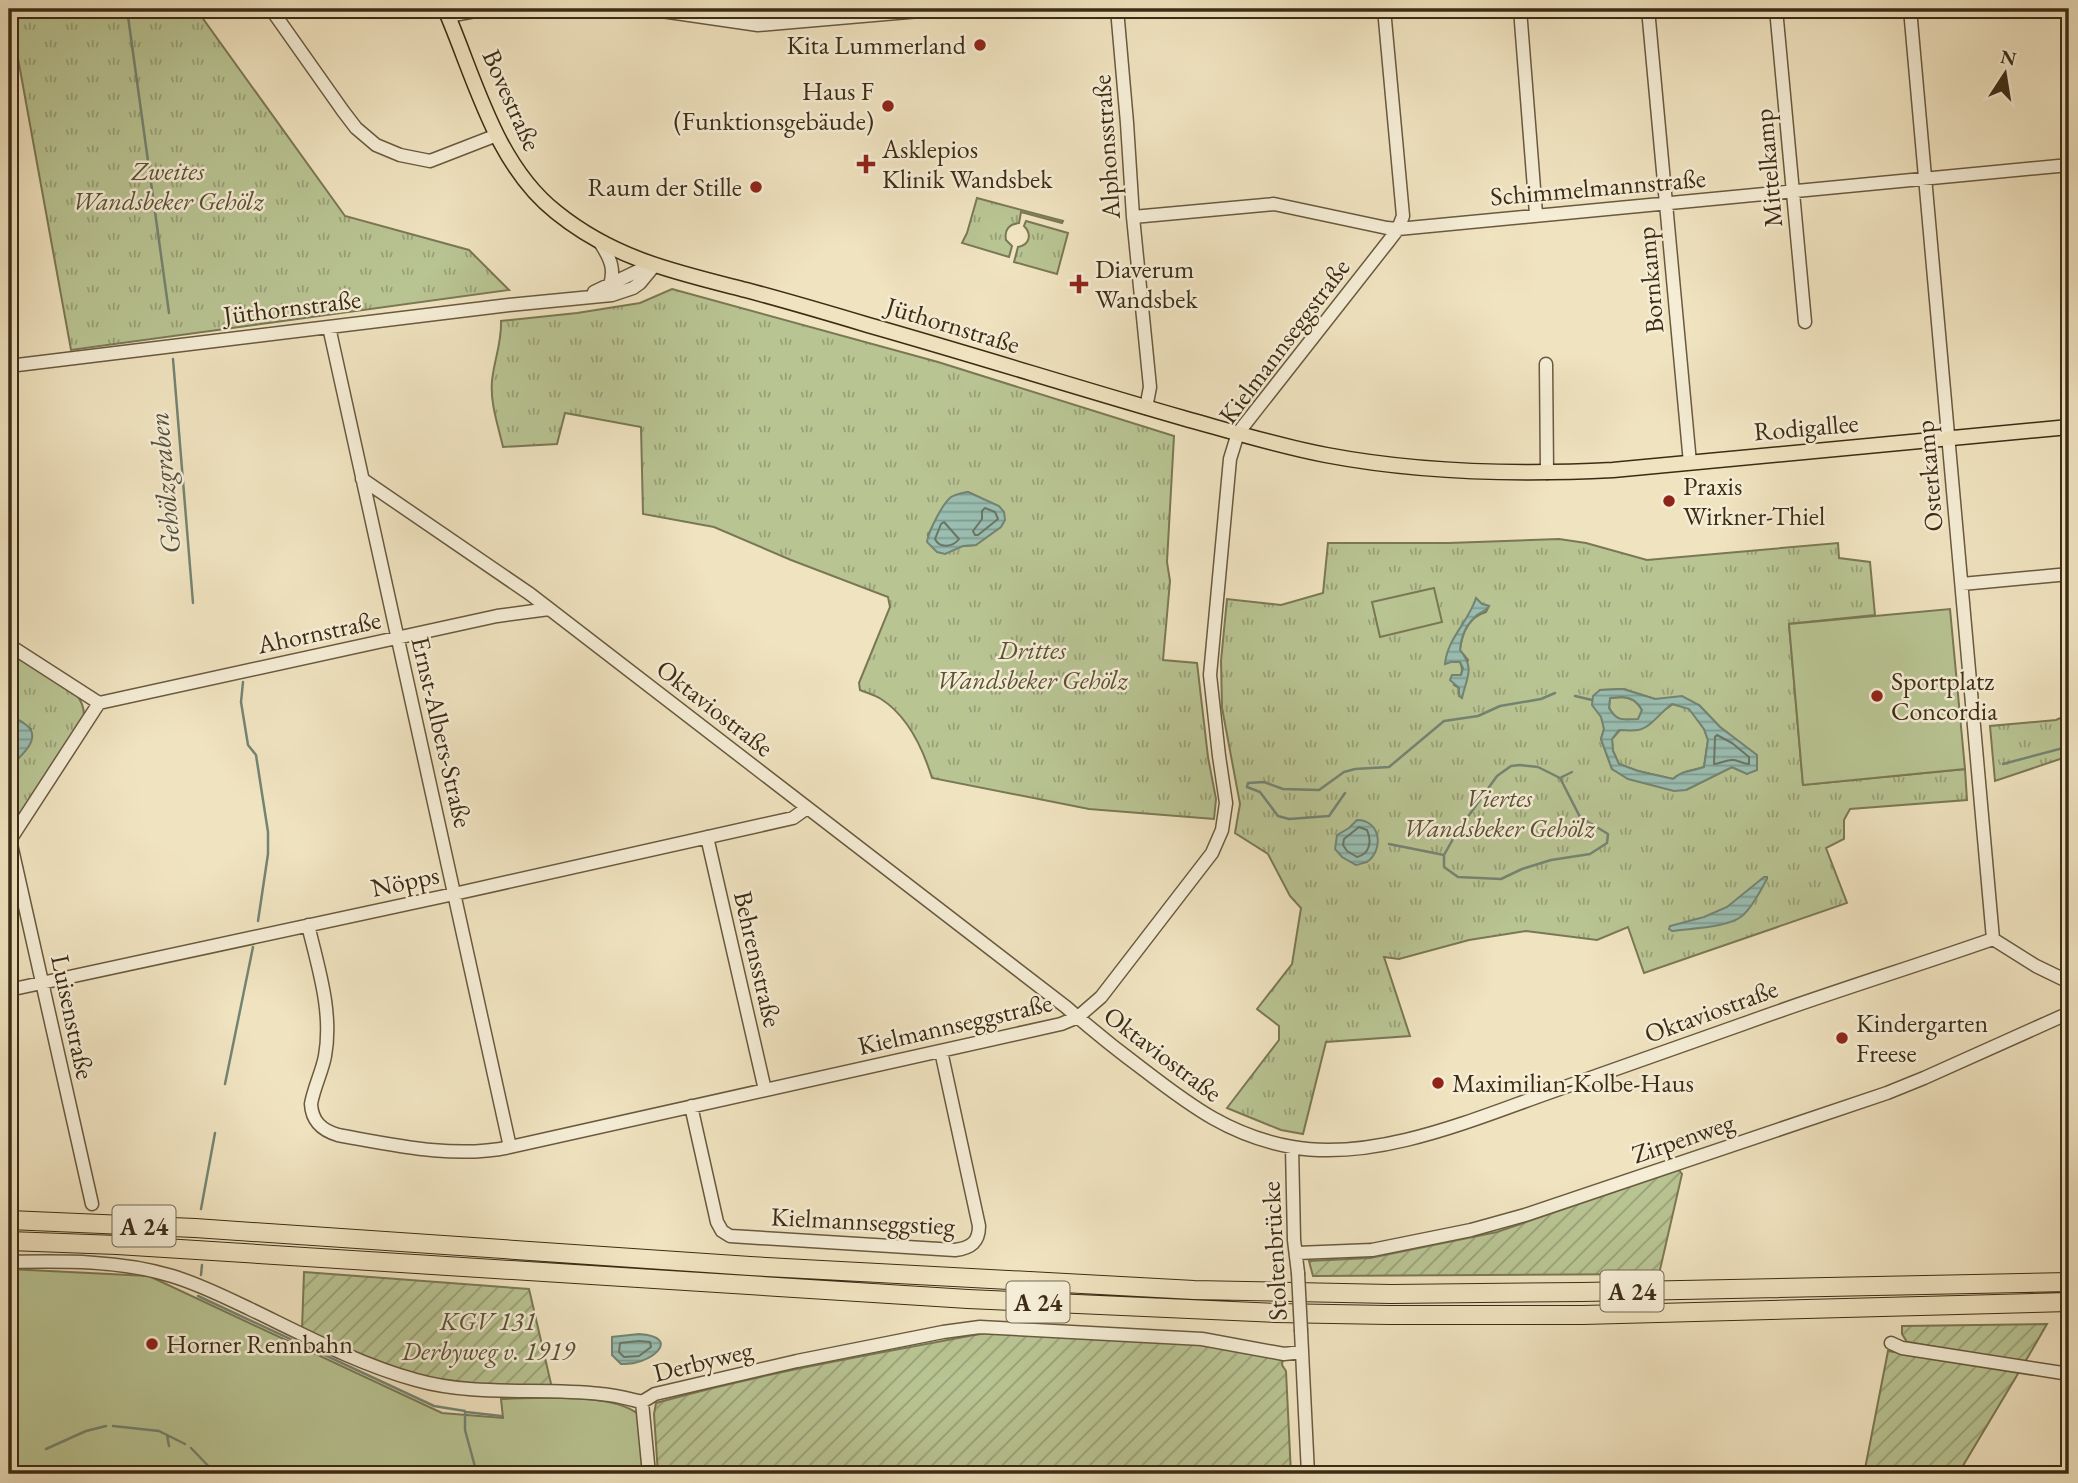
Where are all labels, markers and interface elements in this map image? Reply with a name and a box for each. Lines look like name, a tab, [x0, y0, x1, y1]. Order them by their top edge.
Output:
place label: Kita Lummerland	[787, 28, 967, 62]
marker: Kita Lummerland	[972, 37, 988, 53]
north arrow	[1969, 38, 2039, 108]
street label: Bovestraße	[475, 44, 549, 156]
text: N	[1998, 44, 2019, 72]
place label: Haus F (Funktionsgebäude)	[673, 74, 874, 138]
street label: Alphonsstraße	[1084, 74, 1128, 221]
marker: Haus F (Funktionsgebäude)	[880, 98, 896, 114]
street label: Mittelkamp	[1746, 107, 1790, 229]
place label: Asklepios Klinik Wandsbek	[881, 132, 1053, 196]
park label: Zweites Wandsbeker Gehölz	[72, 154, 264, 218]
marker: Asklepios Klinik Wandsbek	[856, 154, 876, 174]
street label: Schimmelmannstraße	[1489, 161, 1707, 213]
place label: Raum der Stille	[588, 170, 742, 204]
marker: Raum der Stille	[748, 179, 764, 195]
street label: Bornkamp	[1628, 225, 1672, 335]
street label: Kielmannseggstraße	[1211, 251, 1357, 431]
place label: Diaverum Wandsbek	[1095, 252, 1198, 316]
marker: Diaverum Wandsbek	[1069, 274, 1089, 294]
street label: Jüthornstraße	[219, 282, 363, 333]
street label: Jüthornstraße	[880, 288, 1024, 361]
street label: Rodigallee	[1752, 405, 1860, 449]
water label: Gehölzgraben	[140, 410, 188, 556]
street label: Osterkamp	[1907, 419, 1951, 533]
place label: Praxis Wirkner-Thiel	[1683, 469, 1825, 533]
marker: Praxis Wirkner-Thiel	[1661, 493, 1677, 509]
street label: Ahornstraße	[253, 602, 384, 662]
street label: Ernst-Albers-Straße	[403, 633, 481, 831]
park label: Drittes Wandsbeker Gehölz	[936, 633, 1128, 697]
street label: Oktaviostraße	[650, 652, 780, 764]
place label: Sportplatz Concordia	[1891, 664, 1998, 728]
marker: Sportplatz Concordia	[1869, 688, 1885, 704]
park label: Viertes Wandsbeker Gehölz	[1403, 781, 1595, 845]
street label: Nöpps	[368, 857, 442, 905]
street label: Behrensstraße	[726, 888, 790, 1030]
street label: Luisenstraße	[43, 952, 103, 1082]
street label: Oktaviostraße	[1640, 971, 1782, 1051]
street label: Kielmannseggstraße	[854, 985, 1056, 1063]
street label: Oktaviostraße	[1097, 998, 1229, 1110]
place label: Kindergarten Freese	[1856, 1006, 1988, 1070]
marker: Kindergarten Freese	[1834, 1030, 1850, 1046]
place label: Maximilian-Kolbe-Haus	[1452, 1066, 1694, 1100]
marker: Maximilian-Kolbe-Haus	[1430, 1075, 1446, 1091]
street label: Zirpenweg	[1627, 1104, 1739, 1171]
street label: Stoltenbrücke	[1253, 1180, 1295, 1322]
street label: Kielmannseggstieg	[770, 1199, 956, 1243]
road number: A 24	[113, 1206, 176, 1246]
road number: A 24	[1600, 1270, 1664, 1311]
road number: A 24	[1006, 1282, 1070, 1322]
park label: KGV 131 Derbyweg v. 1919	[401, 1304, 576, 1368]
place label: Horner Rennbahn	[166, 1327, 353, 1361]
street label: Derbyweg	[650, 1332, 757, 1390]
marker: Horner Rennbahn	[144, 1336, 160, 1352]

